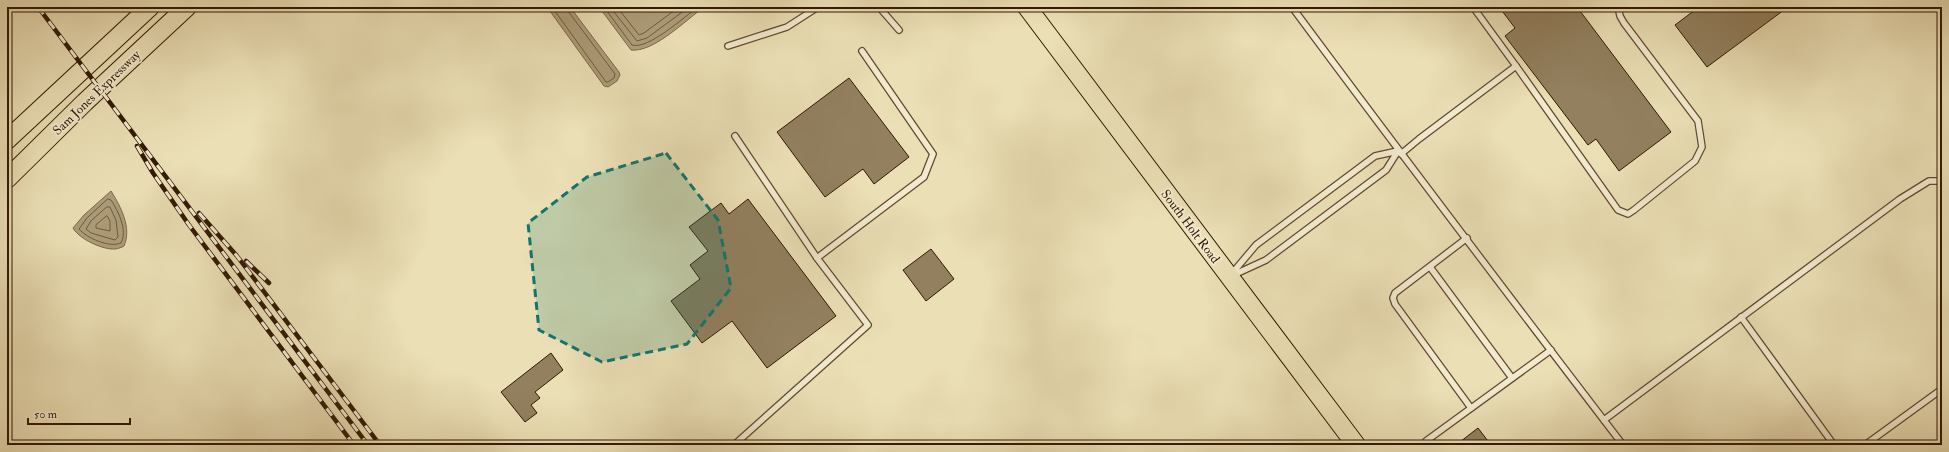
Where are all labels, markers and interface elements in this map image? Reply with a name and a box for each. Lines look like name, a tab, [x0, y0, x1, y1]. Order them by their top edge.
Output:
street label: Sam Jones Expressway	[50, 47, 145, 139]
street label: South Holt Road	[1157, 187, 1223, 267]
scale bar	[28, 400, 130, 426]
text: 50 m	[34, 407, 58, 422]

